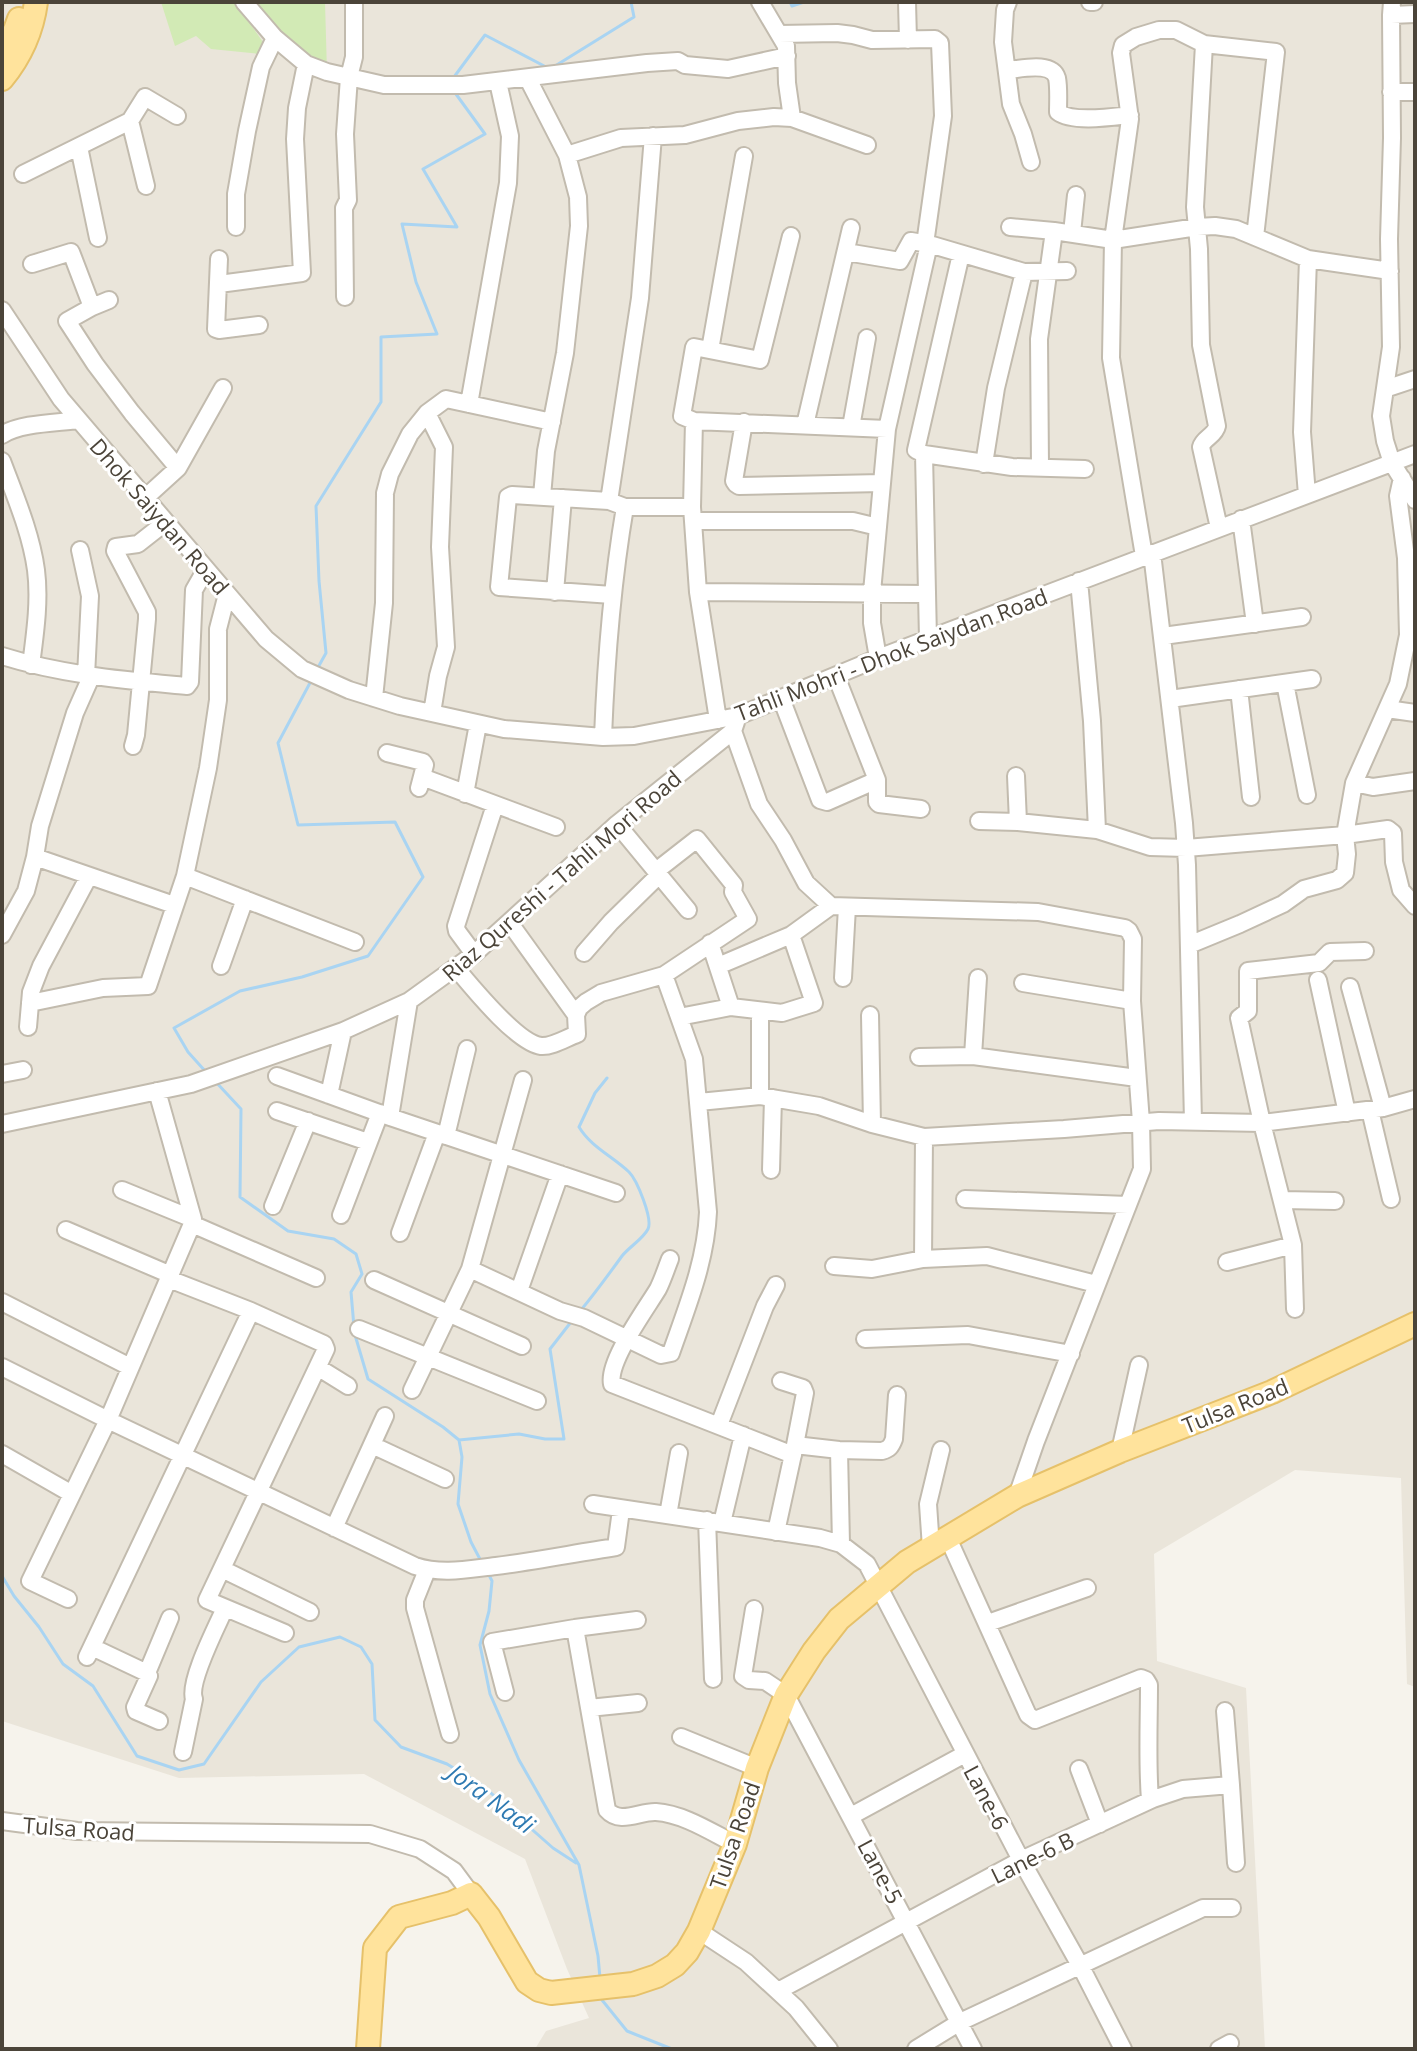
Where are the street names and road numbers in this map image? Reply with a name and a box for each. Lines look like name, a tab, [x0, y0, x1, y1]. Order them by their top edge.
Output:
street label: Dhok Saiydan Road	[84, 431, 236, 601]
street label: Tahli Mohri - Dhok Saiydan Road	[730, 580, 1052, 728]
street label: Riaz Qureshi - Tahli Mori Road	[435, 763, 687, 987]
street label: Tulsa Road	[1177, 1370, 1293, 1440]
street label: Lane-6	[958, 1759, 1016, 1835]
street label: Tulsa Road	[702, 1777, 766, 1893]
street label: Tulsa Road	[22, 1809, 136, 1847]
street label: Lane-6 B	[985, 1824, 1079, 1890]
street label: Lane-5	[852, 1833, 910, 1909]

